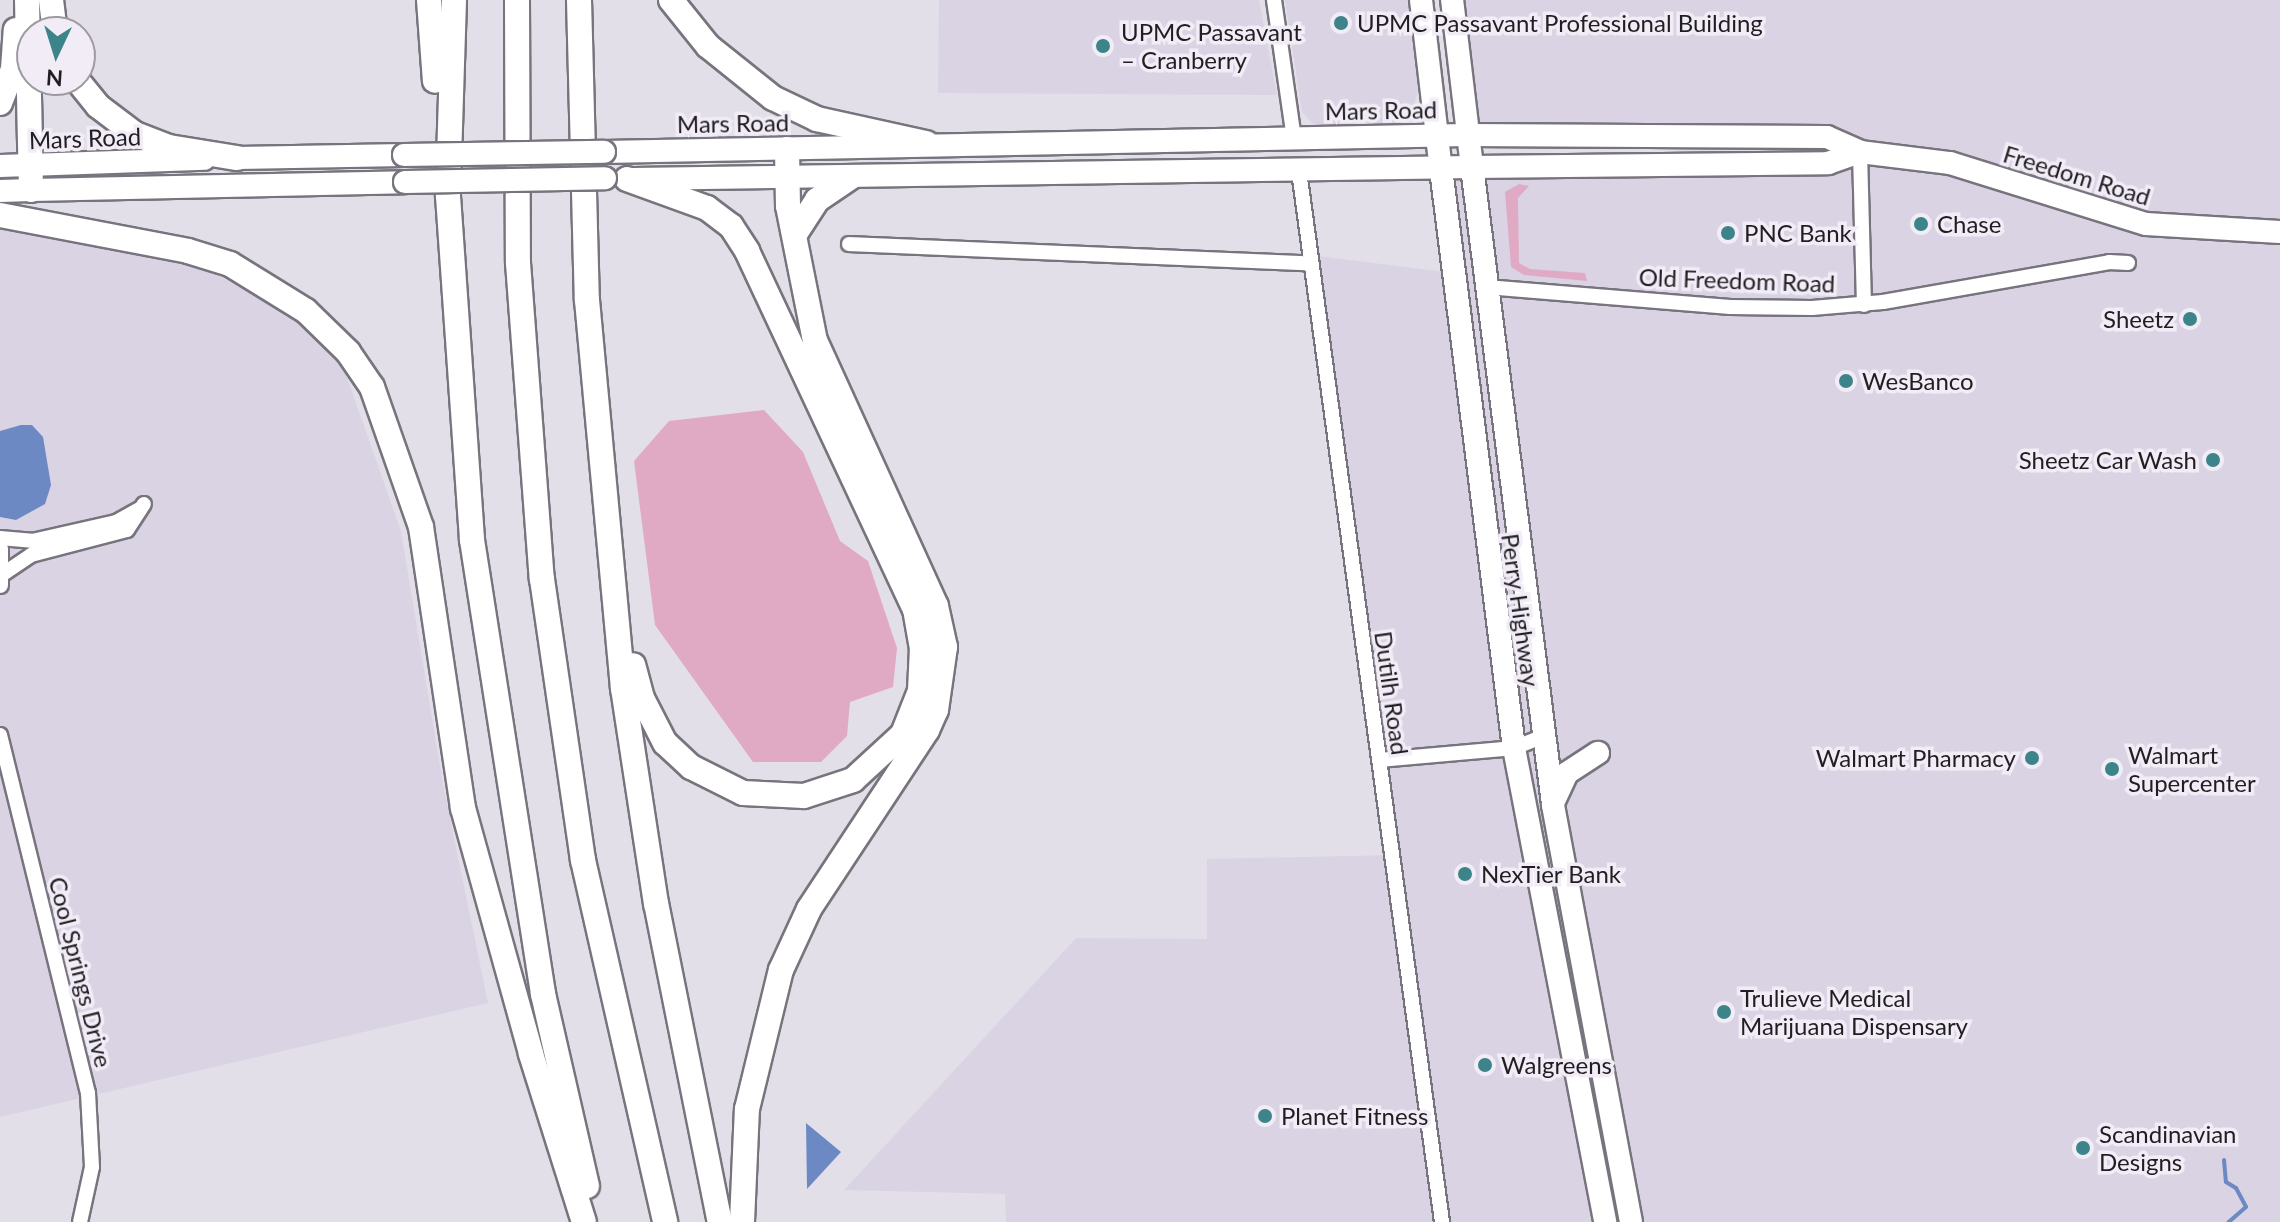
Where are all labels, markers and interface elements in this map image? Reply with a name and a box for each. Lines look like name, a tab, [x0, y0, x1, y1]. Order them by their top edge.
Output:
place label: UPMC Passavant Professional Building	[1357, 9, 1763, 37]
marker: UPMC Passavant Professional Building	[1332, 14, 1350, 32]
north arrow	[16, 16, 96, 96]
place label: UPMC Passavant – Cranberry	[1121, 18, 1302, 74]
marker: UPMC Passavant – Cranberry	[1092, 35, 1114, 57]
text: N	[45, 64, 64, 93]
street label: Mars Road	[1325, 95, 1437, 125]
street label: Mars Road	[677, 108, 789, 138]
street label: Mars Road	[28, 122, 142, 154]
street label: Freedom Road	[2000, 139, 2154, 211]
place label: Chase	[1937, 210, 2001, 238]
marker: Chase	[1912, 215, 1930, 233]
place label: PNC Bank	[1744, 219, 1852, 247]
marker: PNC Bank	[1719, 224, 1737, 242]
street label: Old Freedom Road	[1638, 262, 1836, 298]
place label: Sheetz	[2103, 305, 2174, 333]
marker: Sheetz	[2181, 310, 2199, 328]
place label: WesBanco	[1862, 367, 1974, 395]
marker: WesBanco	[1837, 372, 1855, 390]
place label: Sheetz Car Wash	[2018, 446, 2197, 474]
marker: Sheetz Car Wash	[2204, 451, 2222, 469]
street label: Perry Highway	[1496, 531, 1546, 689]
street label: Dutilh Road	[1369, 629, 1415, 757]
place label: Walmart Supercenter	[2128, 741, 2256, 797]
place label: Walmart Pharmacy	[1816, 744, 2016, 772]
marker: Walmart Pharmacy	[2023, 749, 2041, 767]
marker: Walmart Supercenter	[2103, 760, 2121, 778]
place label: NexTier Bank	[1481, 860, 1622, 888]
marker: NexTier Bank	[1456, 865, 1474, 883]
street label: Cool Springs Drive	[43, 874, 119, 1070]
place label: Trulieve Medical Marijuana Dispensary	[1740, 984, 1968, 1040]
marker: Trulieve Medical Marijuana Dispensary	[1715, 1003, 1733, 1021]
place label: Walgreens	[1501, 1051, 1612, 1079]
marker: Walgreens	[1476, 1056, 1494, 1074]
place label: Planet Fitness	[1281, 1102, 1428, 1130]
marker: Planet Fitness	[1256, 1107, 1274, 1125]
place label: Scandinavian Designs	[2099, 1120, 2236, 1176]
marker: Scandinavian Designs	[2074, 1139, 2092, 1157]

